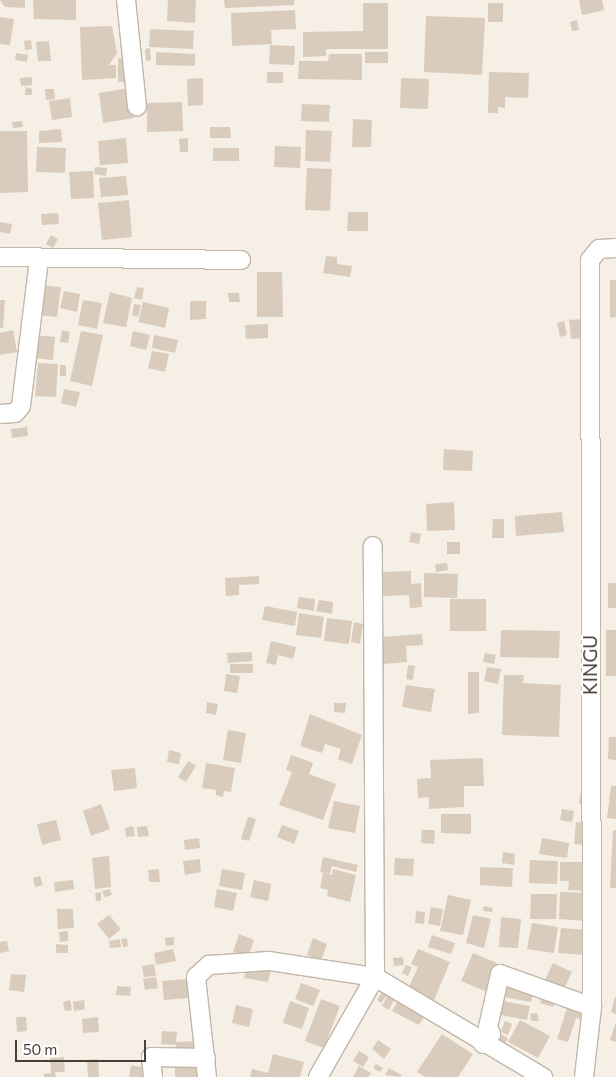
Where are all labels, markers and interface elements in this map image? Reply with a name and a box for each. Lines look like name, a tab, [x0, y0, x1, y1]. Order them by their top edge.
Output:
street label: KINGU	[579, 635, 601, 695]
scale bar	[18, 1030, 149, 1062]
text: 50 m	[23, 1040, 57, 1058]

